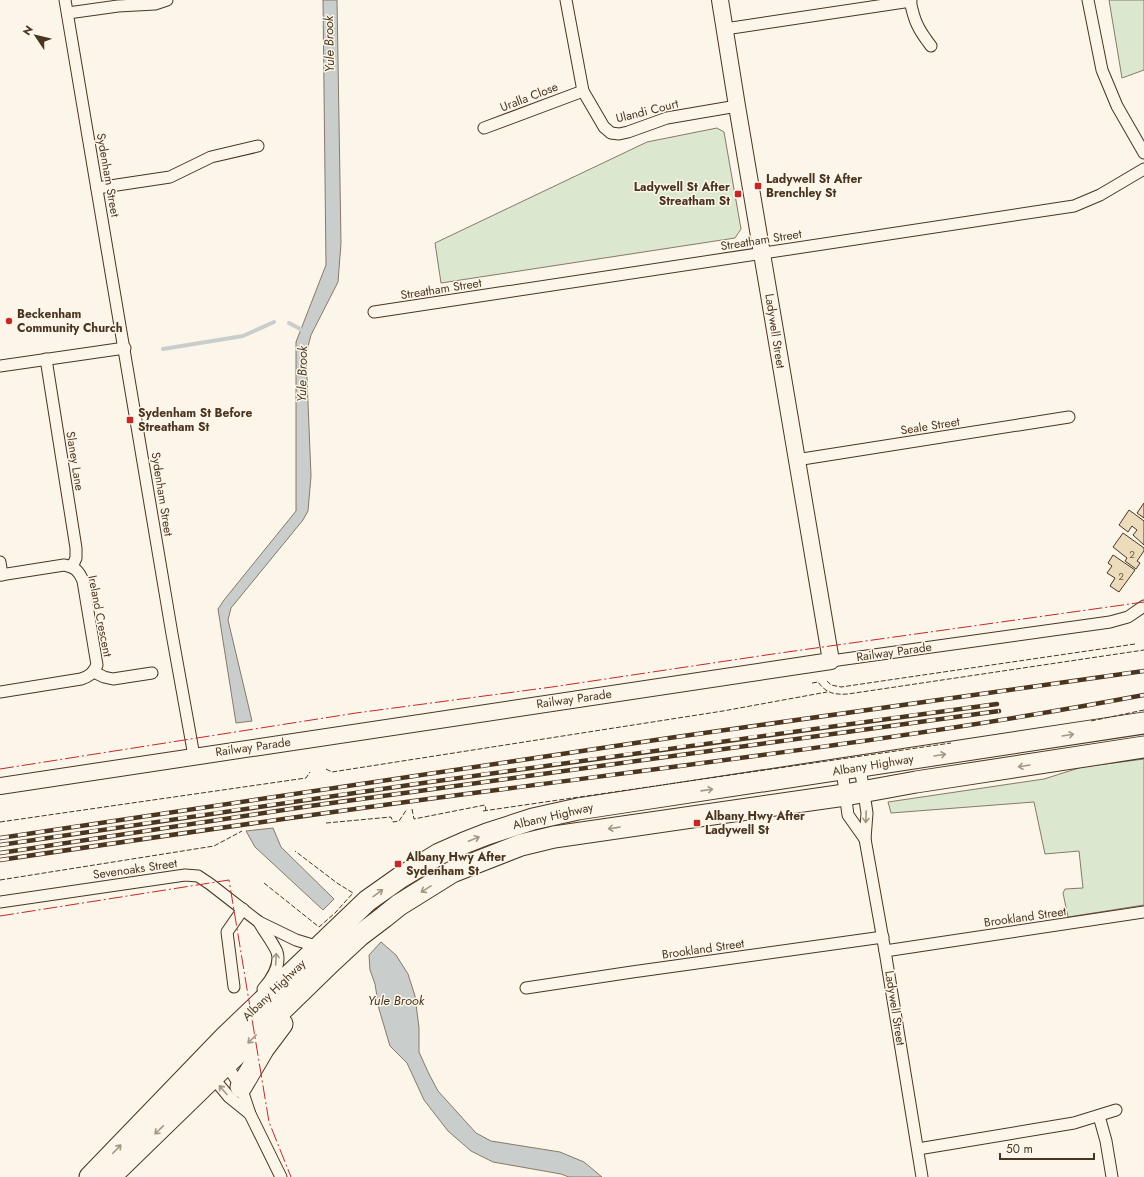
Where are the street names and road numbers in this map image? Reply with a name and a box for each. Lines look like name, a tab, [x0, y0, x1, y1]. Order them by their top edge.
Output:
street label: Uralla Close	[497, 78, 561, 116]
street label: Ulandi Court	[614, 95, 680, 127]
street label: Sydenham Street	[92, 132, 124, 218]
street label: Streatham Street	[719, 225, 803, 255]
street label: Streatham Street	[399, 274, 483, 304]
street label: Ladywell Street	[760, 292, 790, 370]
street label: Seale Street	[899, 412, 961, 440]
street label: Slaney Lane	[61, 430, 89, 492]
street label: Sydenham Street	[146, 451, 178, 537]
street label: Ireland Crescent	[83, 574, 117, 658]
street label: Railway Parade	[855, 638, 933, 666]
street label: Railway Parade	[535, 685, 613, 713]
street label: Railway Parade	[214, 733, 292, 761]
street label: Albany Highway	[831, 750, 916, 780]
street label: Albany Highway	[511, 798, 596, 834]
street label: Sevenoaks Street	[92, 854, 178, 884]
street label: Brookland Street	[983, 902, 1067, 932]
street label: Brookland Street	[661, 934, 745, 964]
street label: Albany Highway	[238, 954, 310, 1025]
street label: Ladywell Street	[880, 969, 910, 1047]

